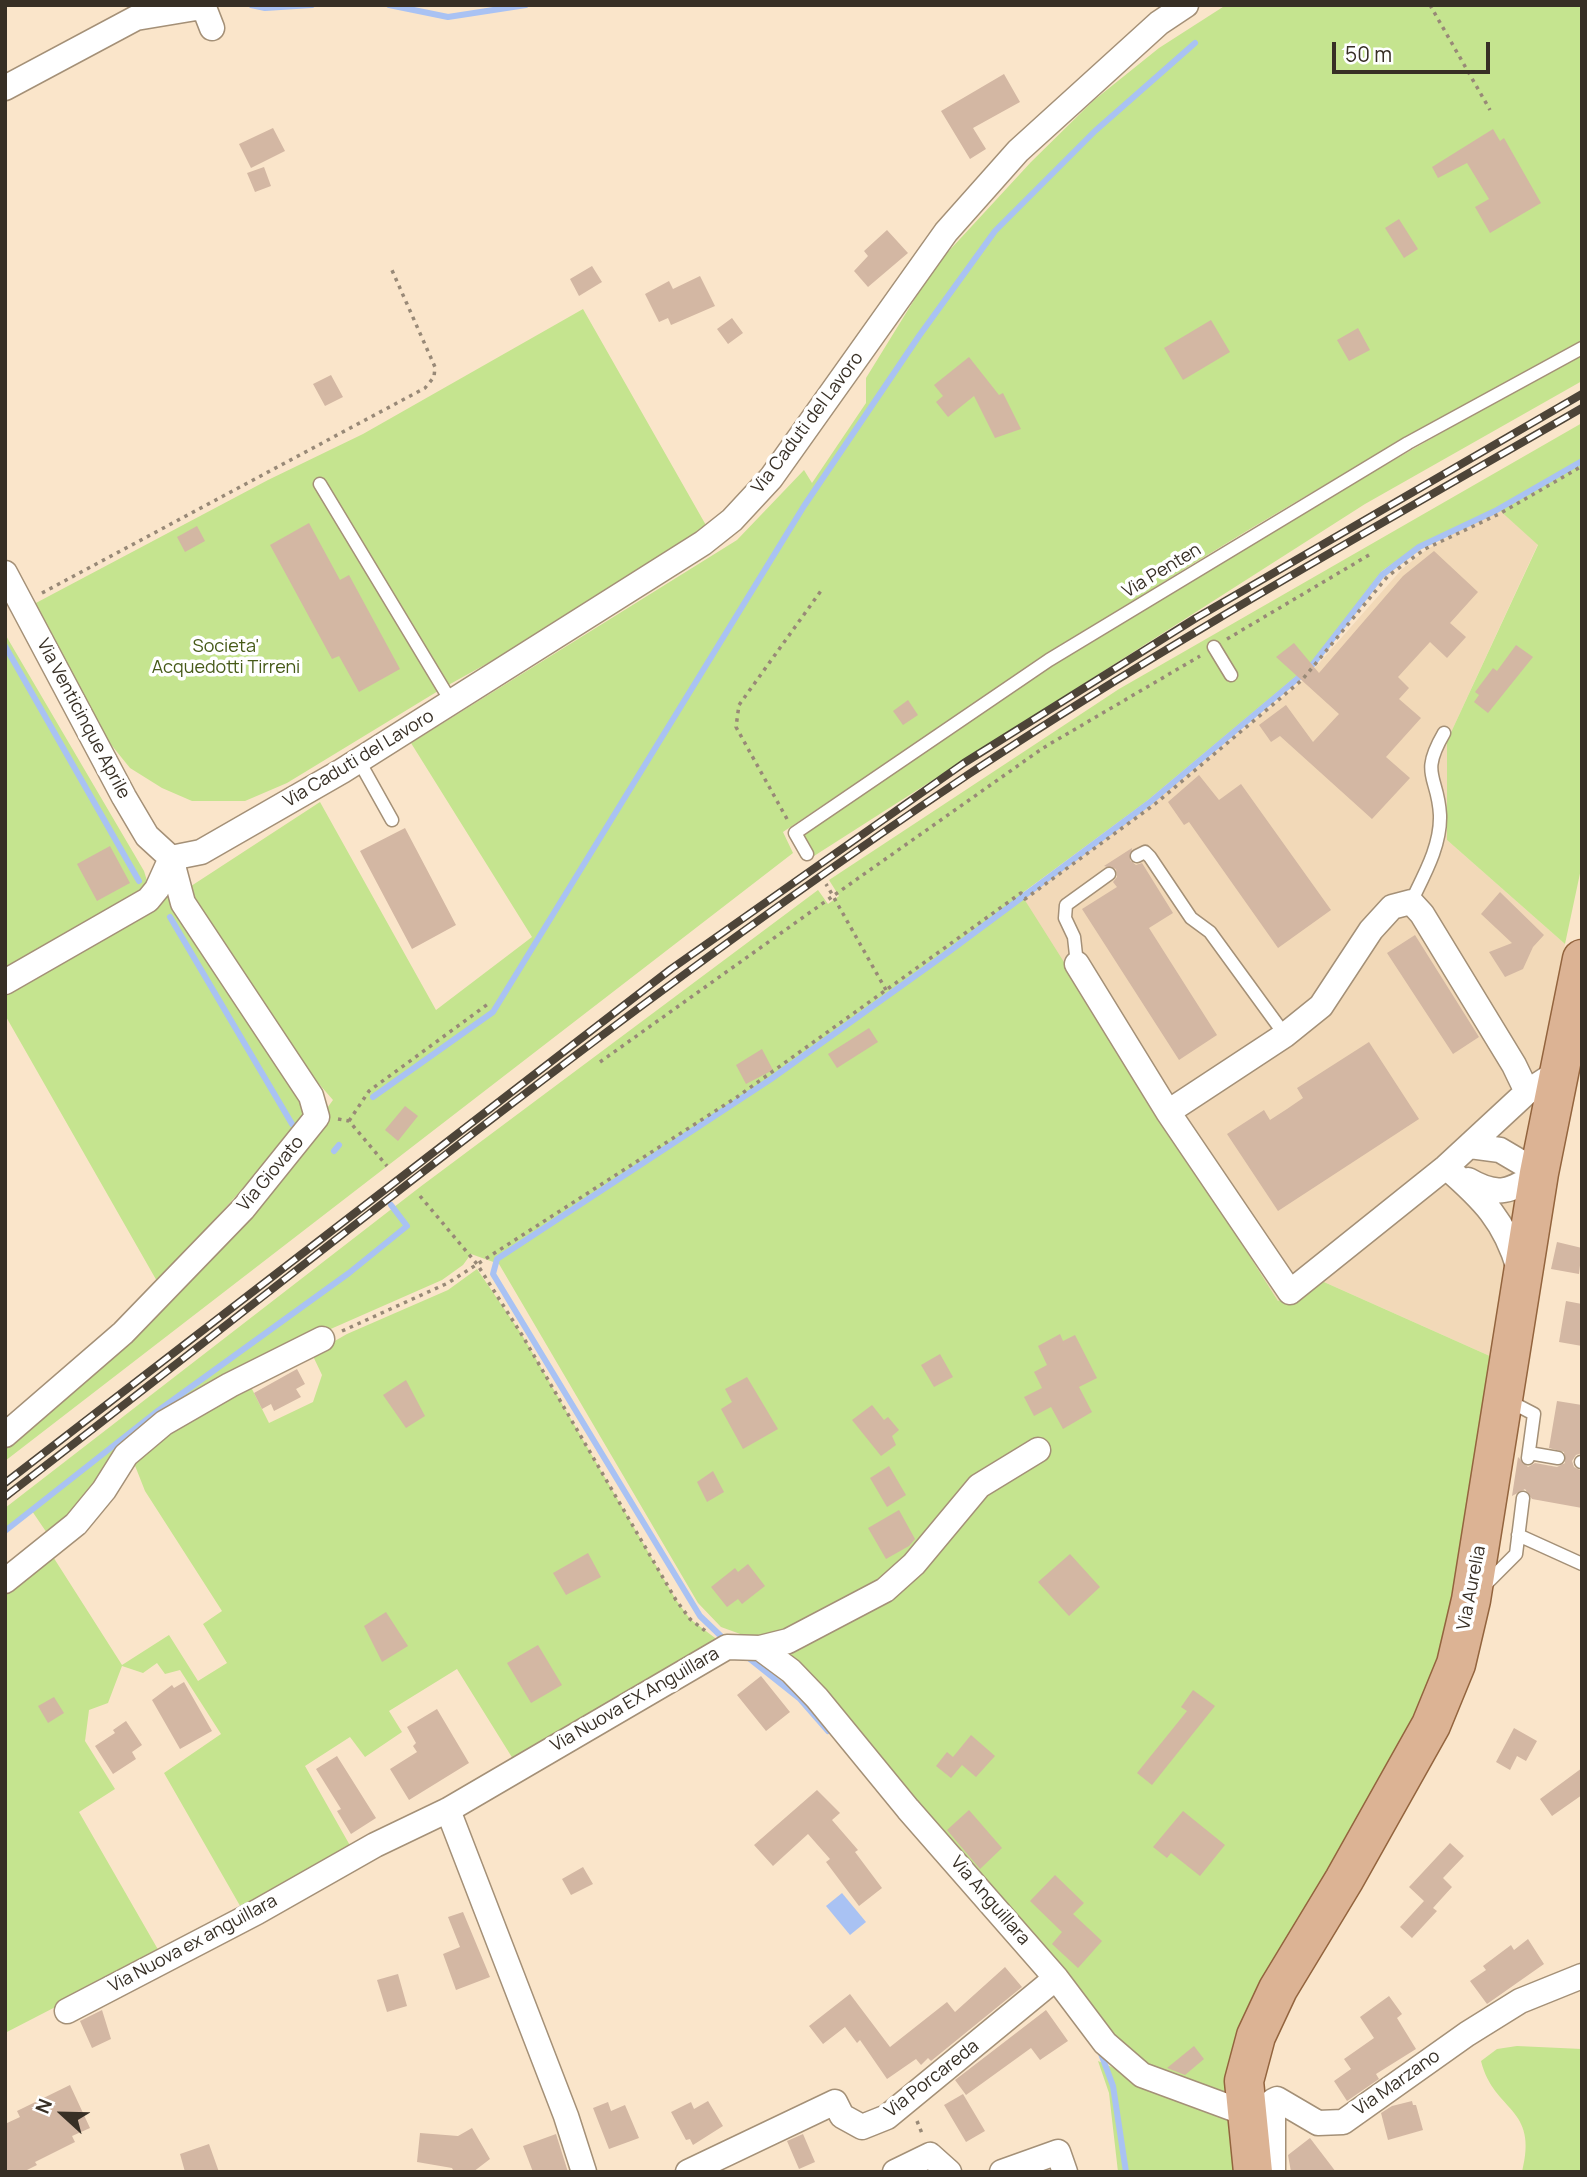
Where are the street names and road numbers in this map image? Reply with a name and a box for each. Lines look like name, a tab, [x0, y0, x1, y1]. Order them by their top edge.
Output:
street label: Via Caduti del Lavoro	[748, 348, 868, 498]
street label: Via Penten	[1119, 539, 1205, 603]
street label: Via Venticinque Aprile	[32, 635, 134, 803]
street label: Via Caduti del Lavoro	[280, 706, 438, 812]
street label: Via Giovato	[233, 1132, 309, 1216]
street label: Via Aurelia	[1453, 1544, 1491, 1632]
street label: Via Nuova EX Anguillara	[547, 1643, 723, 1757]
street label: Via Anguillara	[946, 1852, 1034, 1950]
street label: Via Nuova ex anguillara	[105, 1890, 281, 1998]
street label: Via Porcareda	[881, 2036, 983, 2122]
street label: Via Marzano	[1350, 2045, 1444, 2121]

